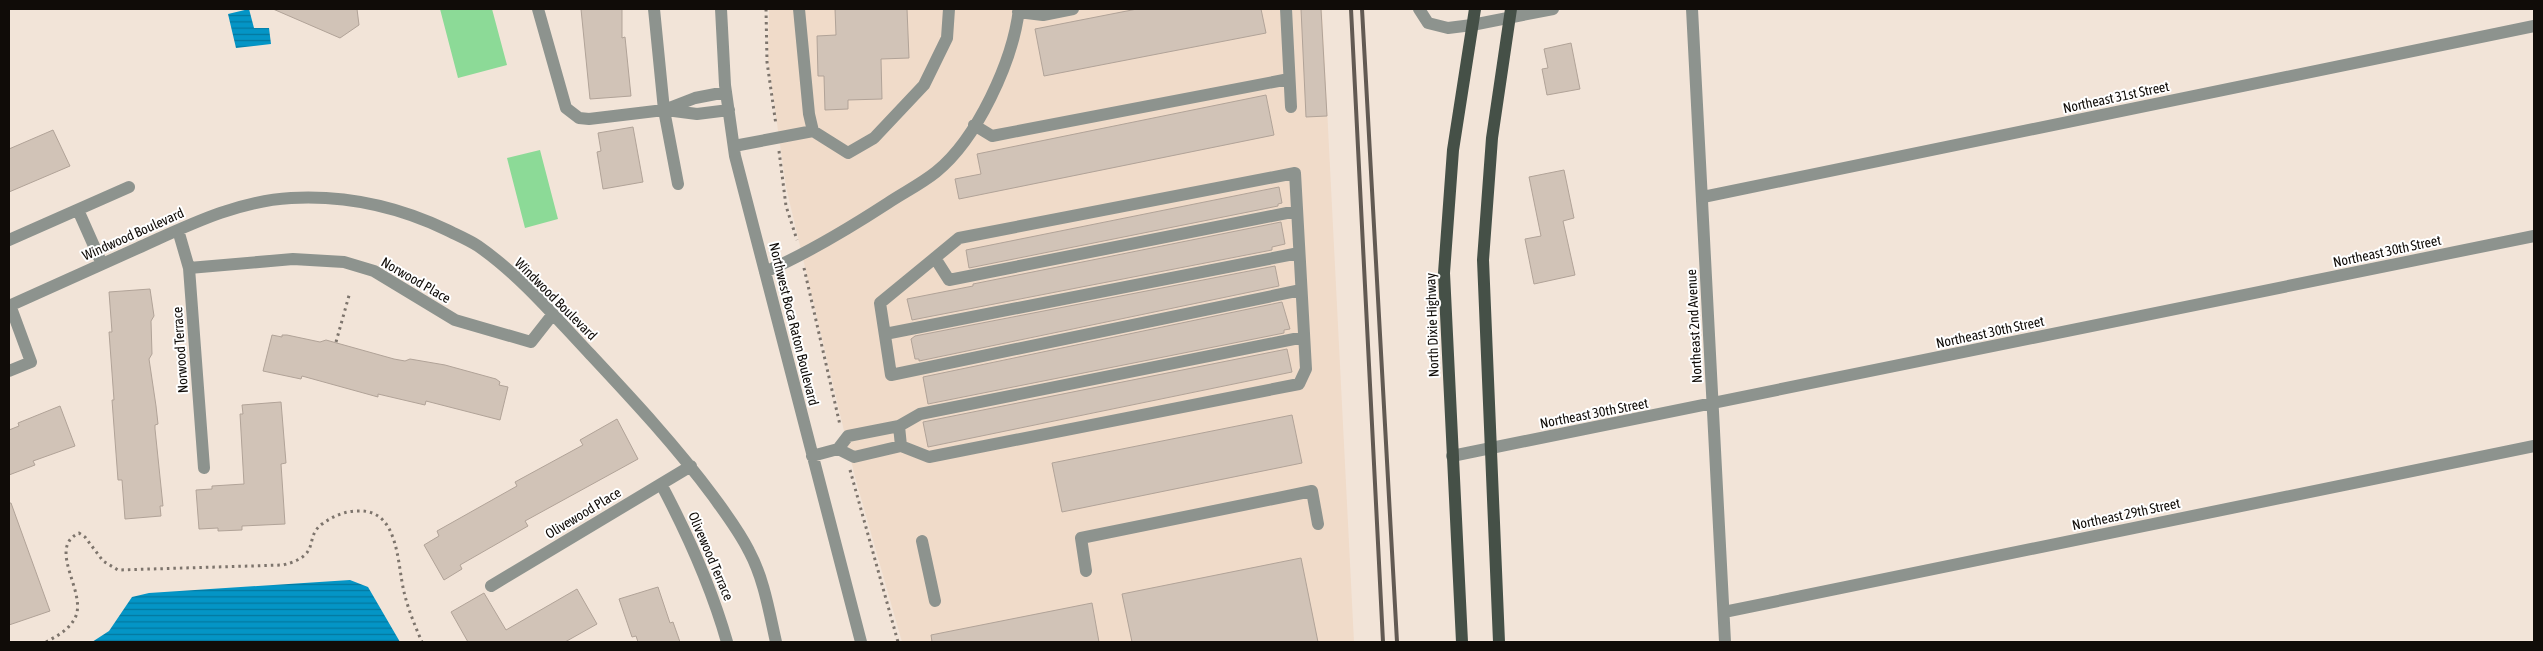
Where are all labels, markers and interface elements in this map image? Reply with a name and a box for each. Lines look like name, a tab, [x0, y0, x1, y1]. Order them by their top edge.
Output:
street label: Northeast 31st Street	[2061, 78, 2171, 116]
street label: Windwood Boulevard	[80, 204, 186, 264]
street label: Northeast 30th Street	[2332, 232, 2442, 270]
street label: Northwest Boca Raton Boulevard	[766, 241, 822, 407]
street label: Norwood Place	[378, 254, 454, 306]
street label: Windwood Boulevard	[512, 255, 600, 343]
street label: Northeast 2nd Avenue	[1683, 269, 1705, 383]
street label: North Dixie Highway	[1422, 272, 1442, 377]
street label: Norwood Terrace	[169, 306, 191, 394]
street label: Northeast 30th Street	[1935, 313, 2045, 351]
street label: Northeast 30th Street	[1538, 395, 1650, 431]
street label: Olivewood Place	[542, 484, 624, 542]
street label: Northeast 29th Street	[2071, 495, 2181, 533]
street label: Olivewood Terrace	[685, 509, 737, 603]

